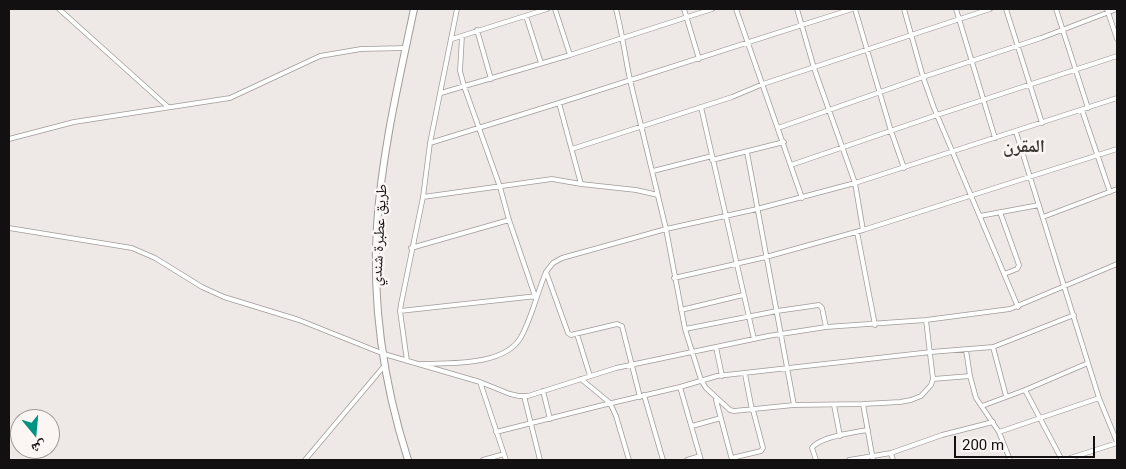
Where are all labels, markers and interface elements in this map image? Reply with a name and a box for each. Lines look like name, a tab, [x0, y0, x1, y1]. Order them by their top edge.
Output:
district label: المقرن	[1003, 136, 1045, 158]
street label: طريق عطبرة شندي	[368, 183, 392, 287]
north arrow	[10, 409, 60, 459]
scale bar	[956, 426, 1097, 458]
text: 200 m	[962, 436, 1004, 454]
text: ش	[30, 438, 49, 457]

